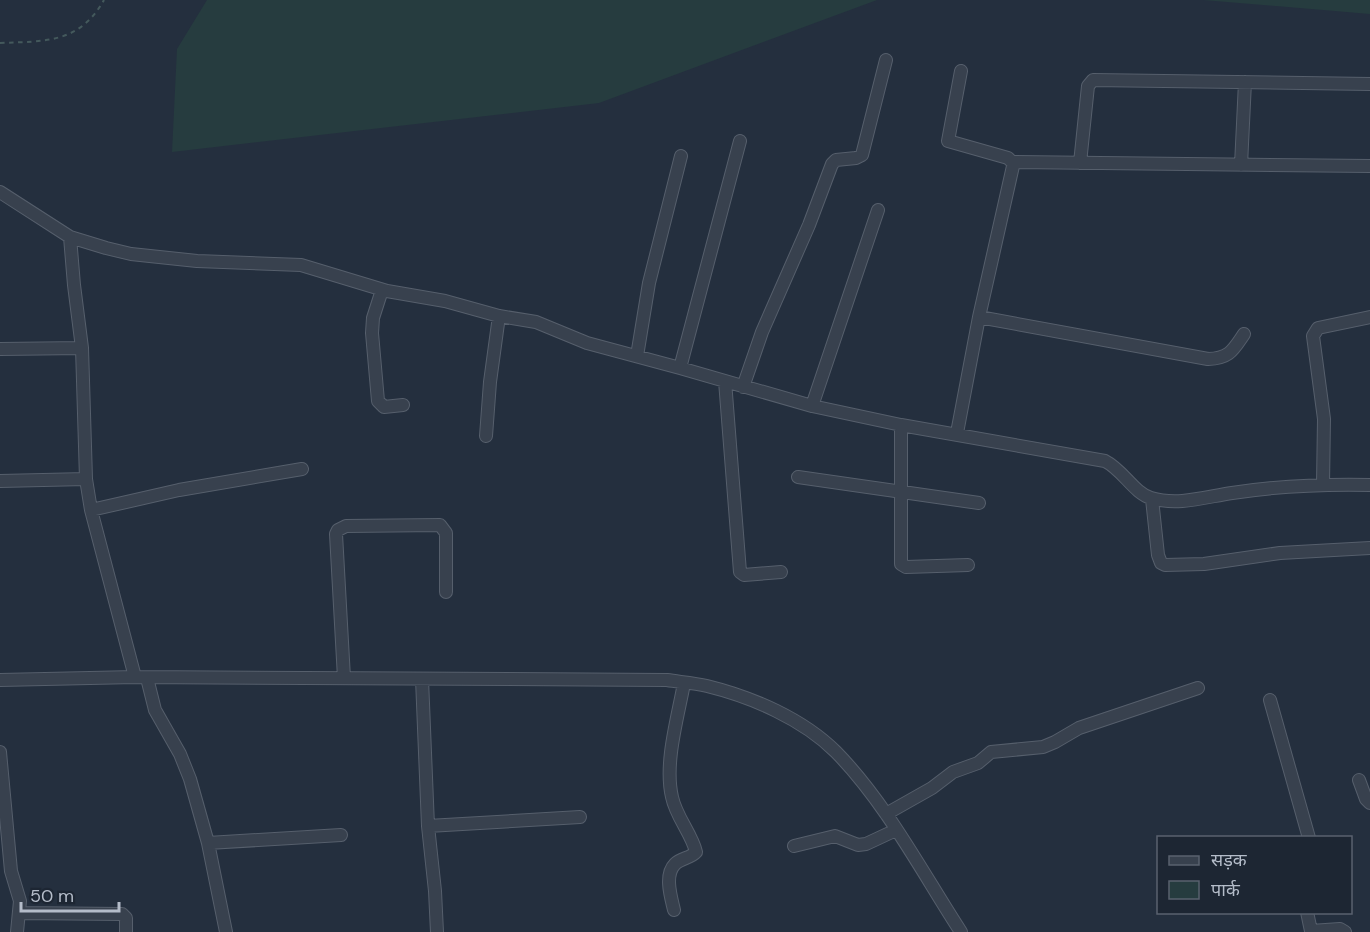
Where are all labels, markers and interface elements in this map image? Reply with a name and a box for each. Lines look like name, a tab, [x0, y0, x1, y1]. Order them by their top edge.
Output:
legend	[1157, 836, 1352, 914]
text: सड़क	[1211, 848, 1248, 872]
scale bar	[21, 875, 118, 913]
text: पार्क	[1211, 878, 1241, 902]
text: 50 m	[30, 884, 74, 908]

